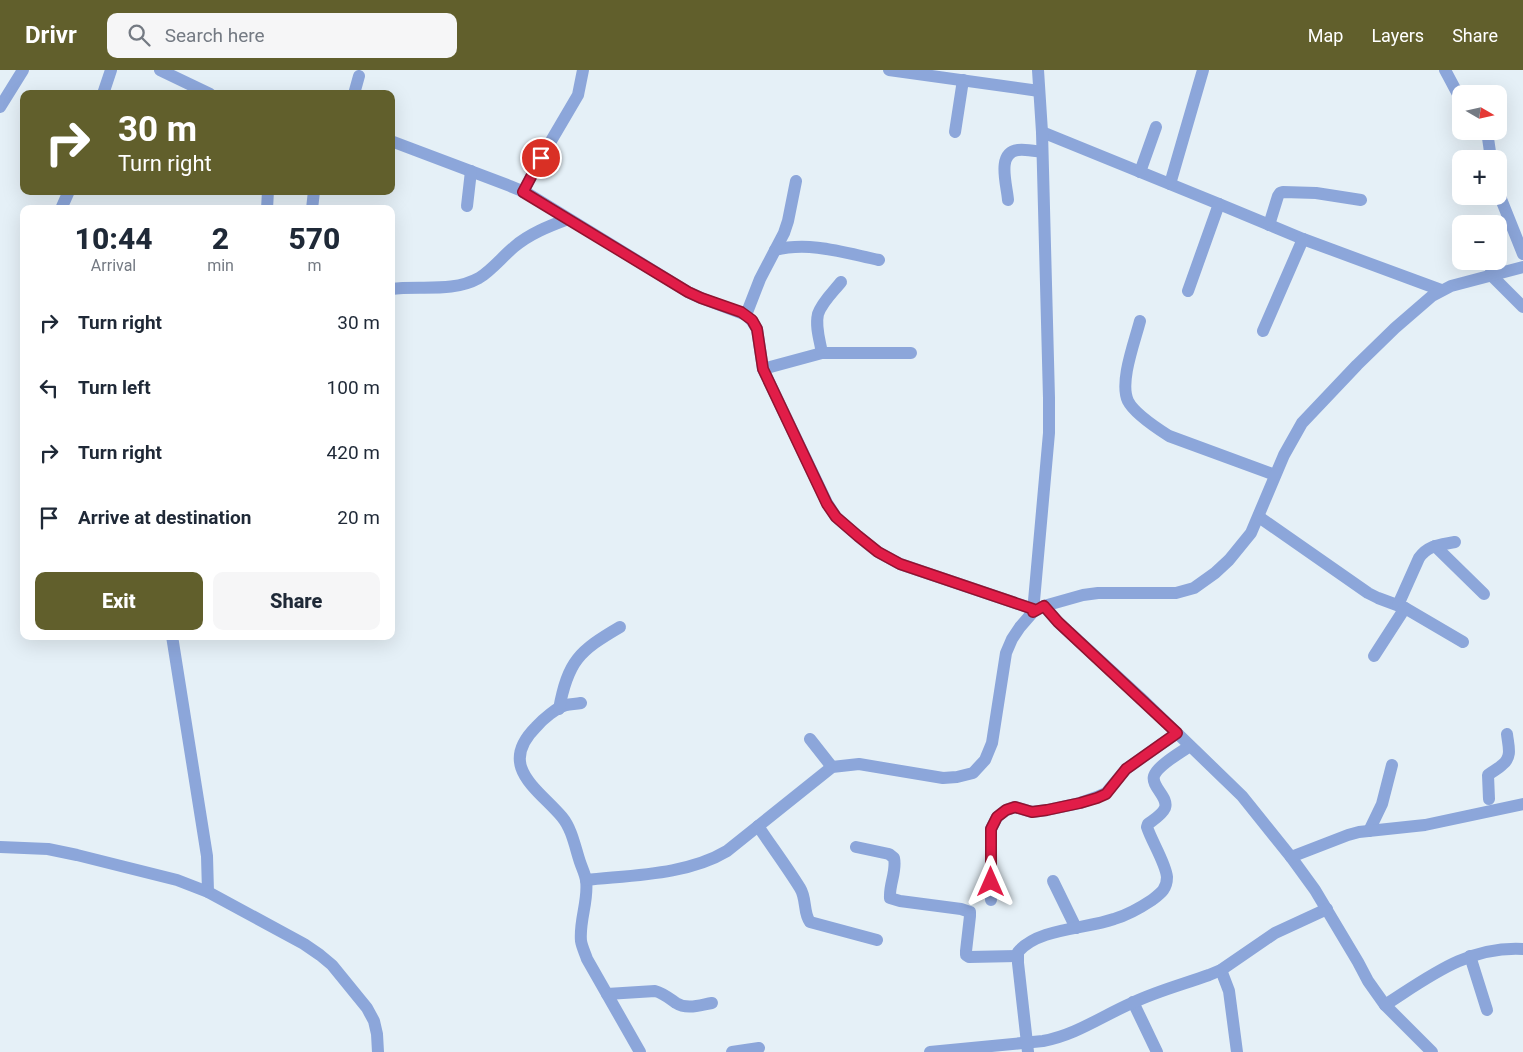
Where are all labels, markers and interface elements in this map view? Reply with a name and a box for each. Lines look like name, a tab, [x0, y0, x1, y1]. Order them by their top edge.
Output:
search box	[107, 13, 457, 58]
text: Drivr	[25, 21, 77, 49]
icon: search	[125, 21, 153, 49]
text: Search here	[165, 24, 265, 47]
text: Map	[1308, 25, 1343, 46]
text: Layers	[1371, 25, 1424, 46]
text: Share	[1452, 25, 1498, 46]
north arrow	[1452, 85, 1508, 140]
map controls	[1452, 85, 1507, 270]
text: 30 m	[118, 109, 197, 150]
icon: right	[35, 110, 100, 175]
pin	[520, 137, 562, 179]
icon: arrive	[527, 144, 555, 172]
button: +	[1452, 150, 1507, 205]
text: Turn right	[118, 151, 212, 176]
button: −	[1452, 215, 1507, 270]
text: 10:44	[75, 221, 153, 256]
text: 2	[212, 221, 229, 256]
text: 570	[288, 221, 340, 256]
text: Arrival	[91, 256, 136, 275]
text: min	[207, 256, 234, 275]
text: m	[307, 256, 321, 275]
icon: right	[35, 309, 63, 337]
text: Turn right	[78, 311, 162, 334]
text: 30 m	[337, 311, 380, 334]
icon: left	[35, 374, 63, 402]
text: Turn left	[78, 376, 151, 399]
text: 100 m	[327, 376, 380, 399]
icon: right	[35, 439, 63, 467]
text: Turn right	[78, 441, 162, 464]
text: 420 m	[327, 441, 380, 464]
icon: arrive	[35, 504, 63, 532]
text: Arrive at destination	[78, 506, 251, 529]
text: 20 m	[337, 506, 380, 529]
button: Exit	[35, 572, 203, 630]
button: Share	[213, 572, 380, 630]
position arrow	[964, 855, 1016, 907]

